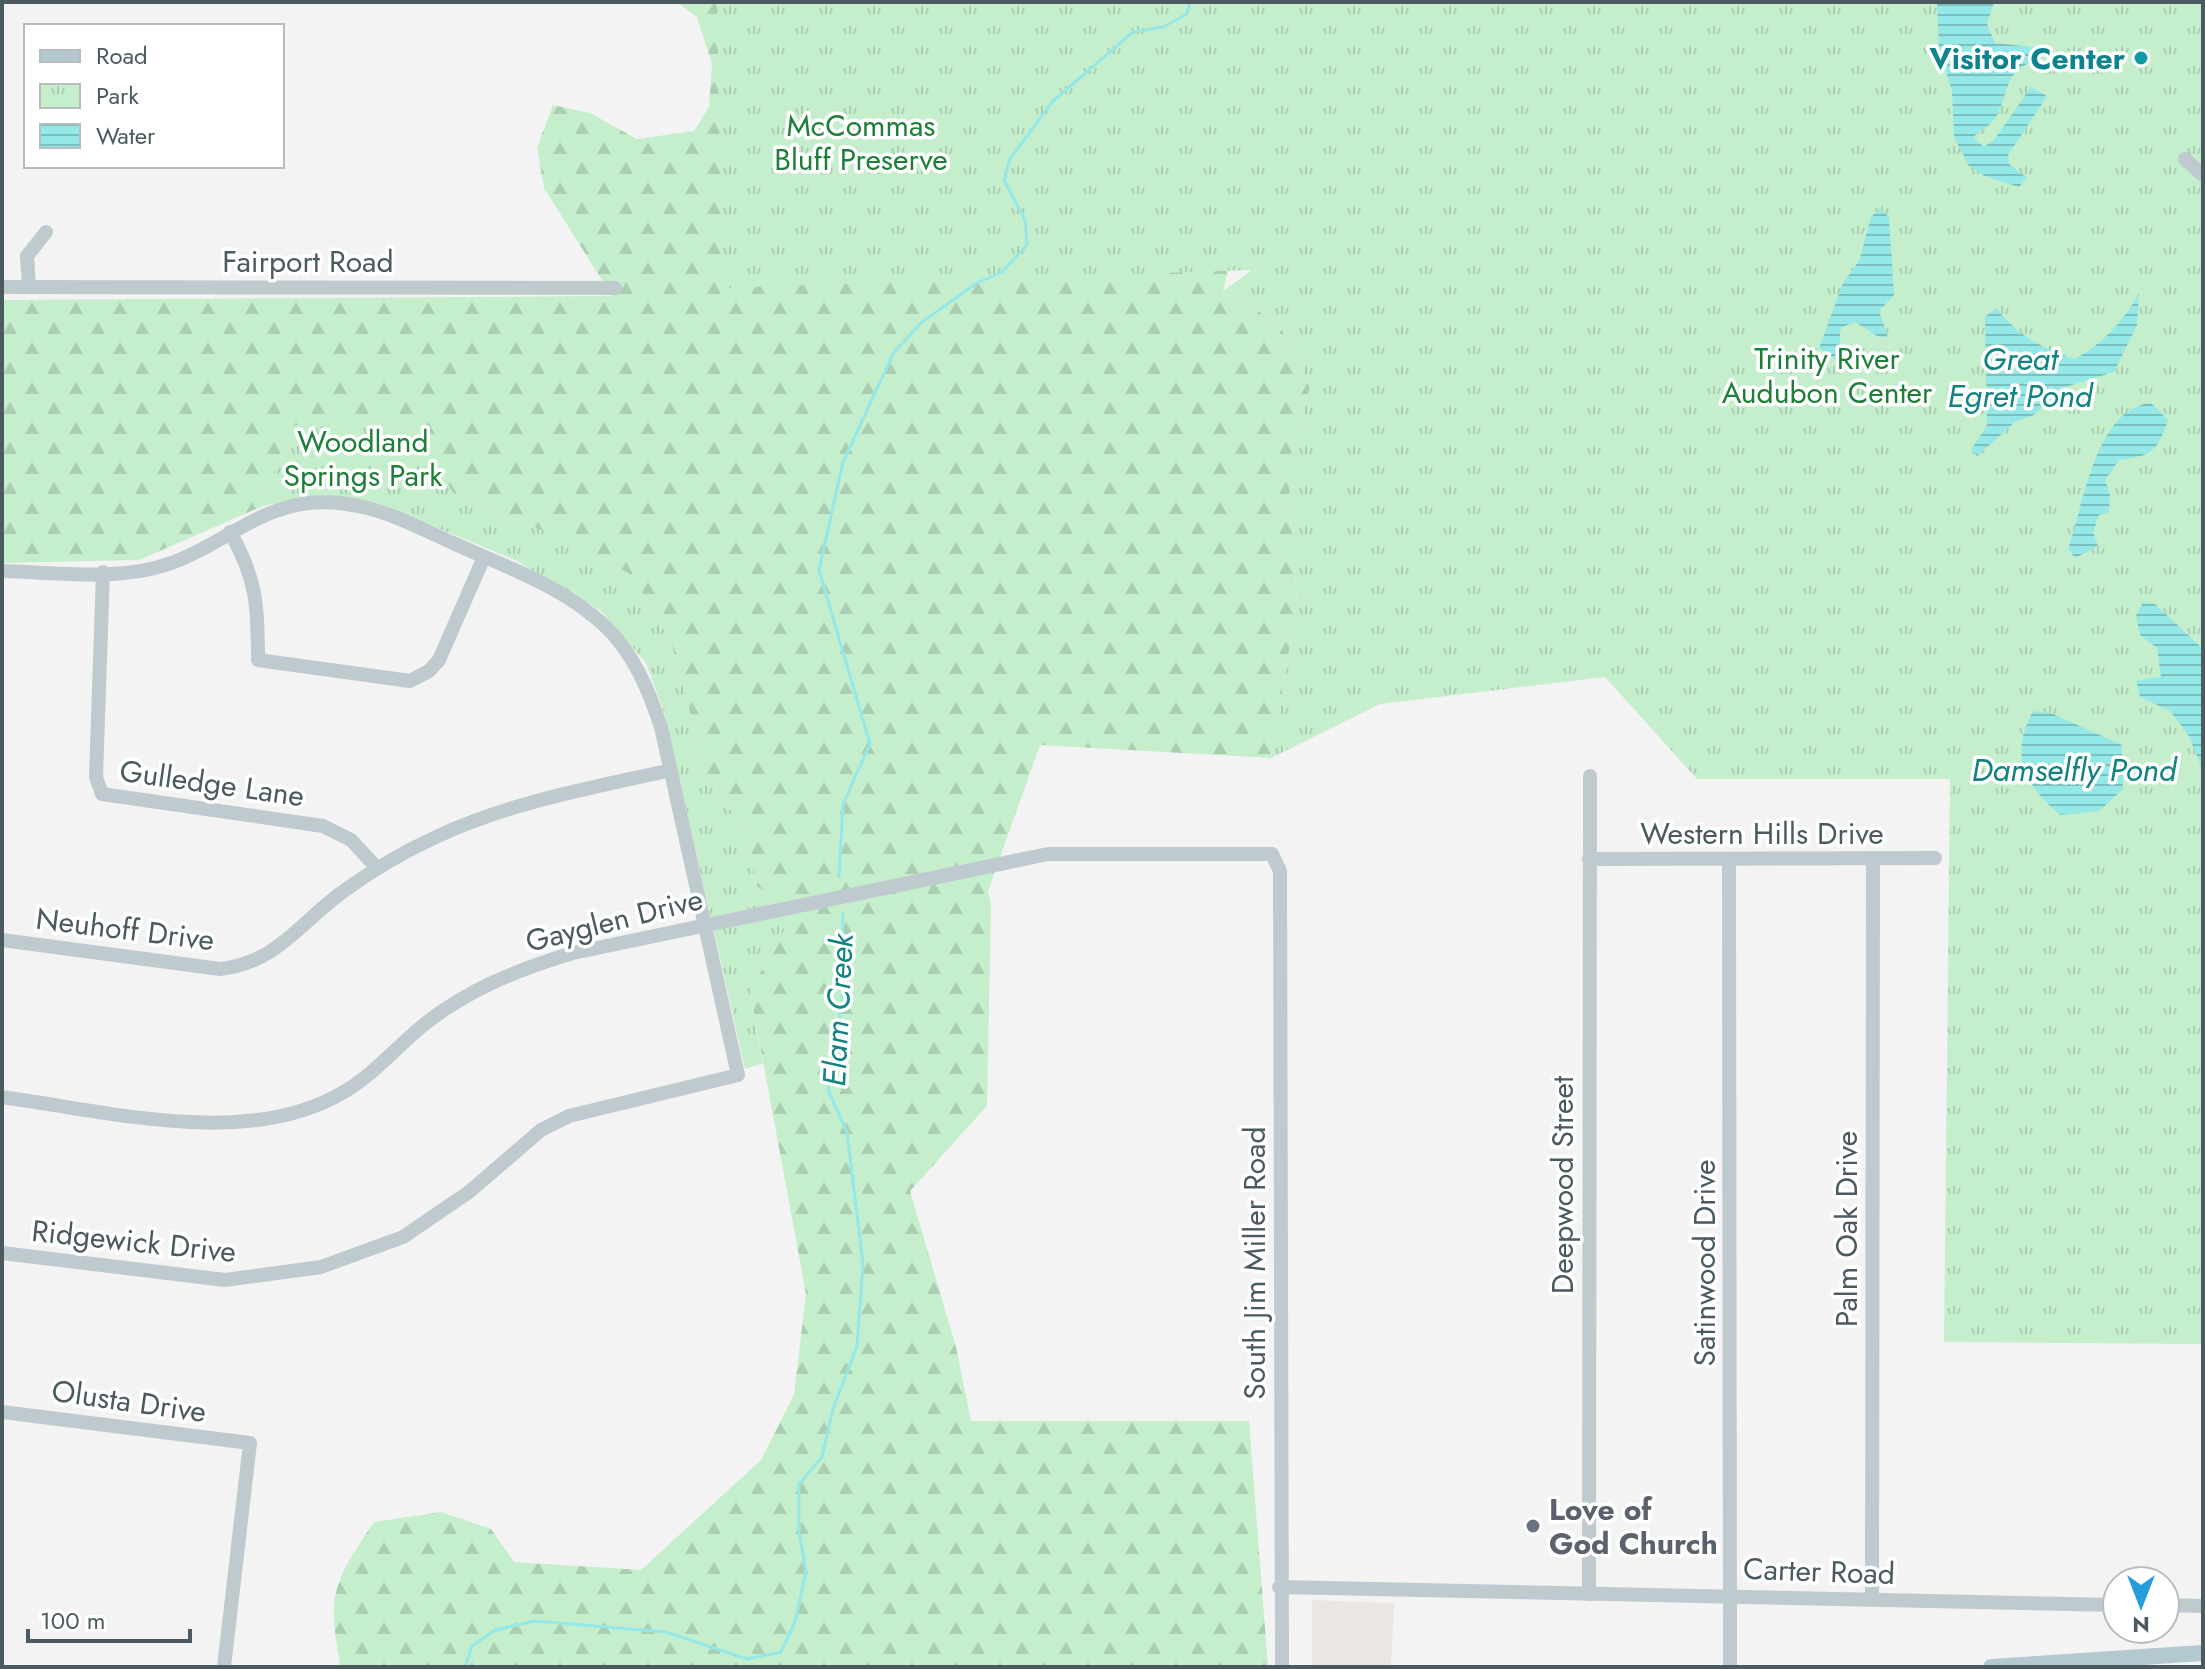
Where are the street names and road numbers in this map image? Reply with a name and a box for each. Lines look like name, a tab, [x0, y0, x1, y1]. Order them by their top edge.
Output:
street label: Fairport Road	[222, 240, 394, 283]
street label: Gulledge Lane	[117, 749, 307, 817]
street label: Western Hills Drive	[1640, 812, 1884, 855]
street label: Gayglen Drive	[521, 877, 707, 963]
street label: Neuhoff Drive	[33, 897, 217, 961]
street label: Deepwood Street	[1541, 1075, 1584, 1294]
street label: South Jim Miller Road	[1233, 1126, 1276, 1400]
street label: Palm Oak Drive	[1825, 1131, 1868, 1327]
street label: Satinwood Drive	[1683, 1160, 1726, 1366]
street label: Ridgewick Drive	[30, 1209, 238, 1273]
street label: Olusta Drive	[49, 1369, 209, 1433]
street label: Carter Road	[1742, 1547, 1896, 1595]

